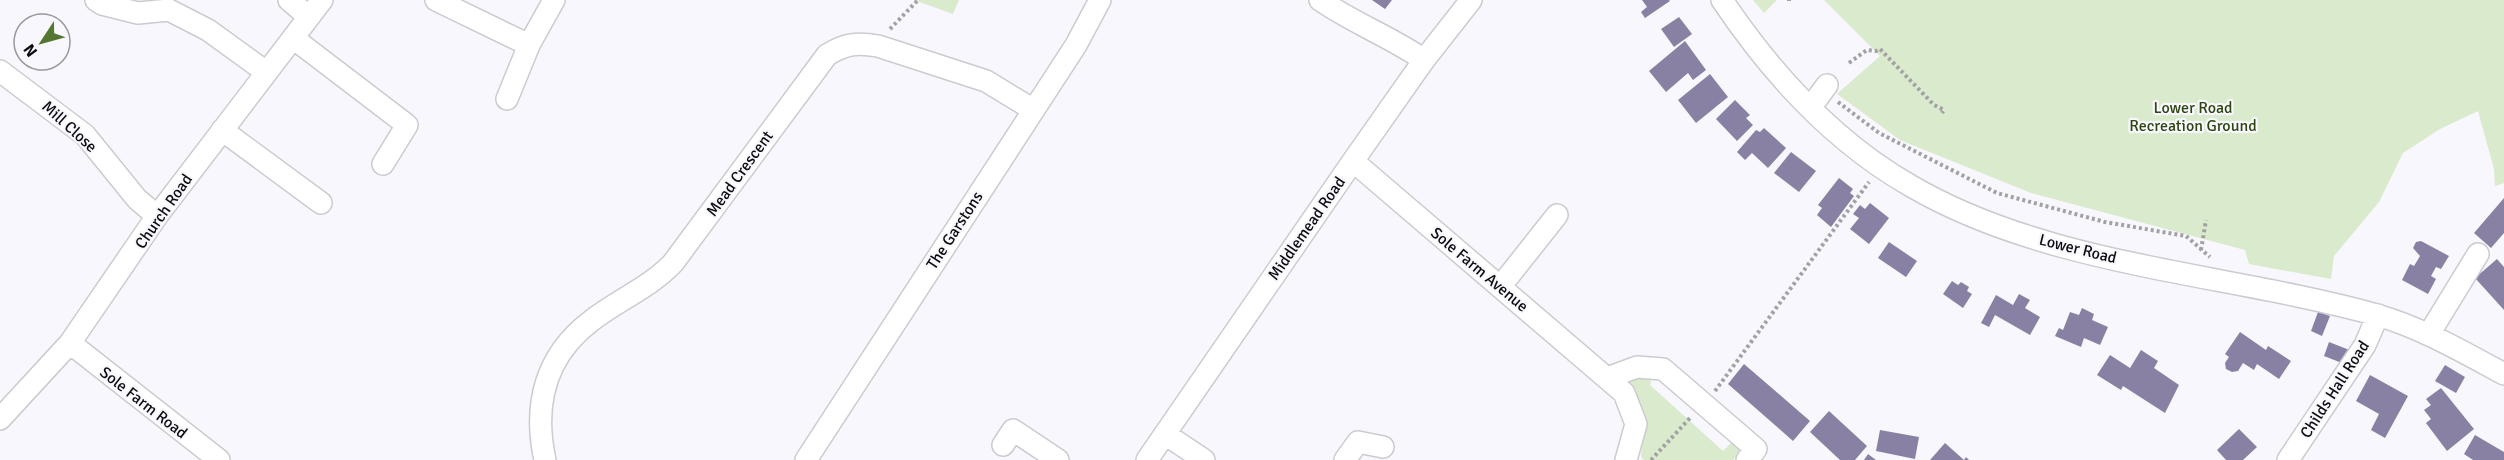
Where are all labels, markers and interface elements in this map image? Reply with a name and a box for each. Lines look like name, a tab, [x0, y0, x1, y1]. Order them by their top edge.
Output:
north arrow	[12, 12, 72, 72]
text: N	[19, 40, 42, 61]
street label: Mill Close	[38, 97, 101, 157]
park label: Lower Road Recreation Ground	[2129, 98, 2257, 136]
street label: Mead Crescent	[702, 127, 778, 220]
street label: Church Road	[131, 170, 197, 253]
street label: Middlemead Road	[1264, 173, 1350, 284]
street label: The Garstons	[922, 188, 987, 273]
street label: Sole Farm Avenue	[1426, 223, 1532, 316]
street label: Lower Road	[2037, 230, 2119, 268]
street label: Childs Hall Road	[2296, 337, 2374, 442]
street label: Sole Farm Road	[96, 362, 191, 443]

